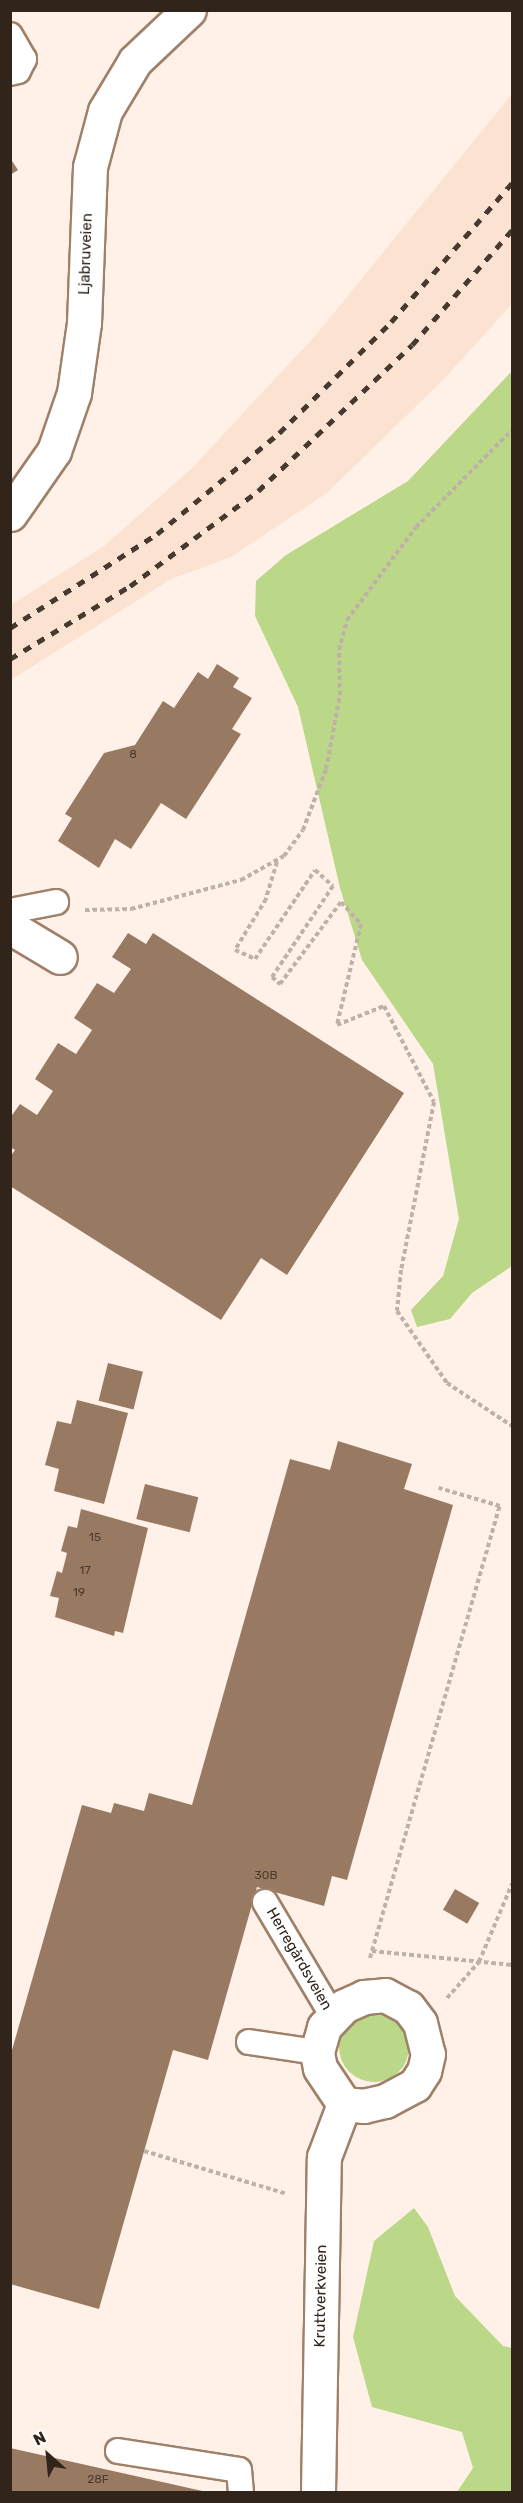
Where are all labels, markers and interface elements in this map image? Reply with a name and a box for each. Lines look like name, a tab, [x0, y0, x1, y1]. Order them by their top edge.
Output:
street label: Ljabruveien	[76, 213, 96, 295]
house number: 8	[129, 748, 137, 762]
house number: 15	[89, 1531, 101, 1545]
house number: 17	[79, 1564, 91, 1578]
house number: 19	[73, 1586, 85, 1600]
house number: 30B	[255, 1869, 277, 1883]
street label: Herregårdsveien	[262, 1905, 336, 2013]
street label: Kruttverkveien	[311, 2244, 331, 2348]
north arrow	[18, 2425, 78, 2485]
text: N	[30, 2427, 49, 2450]
house number: 28F	[87, 2473, 109, 2487]

